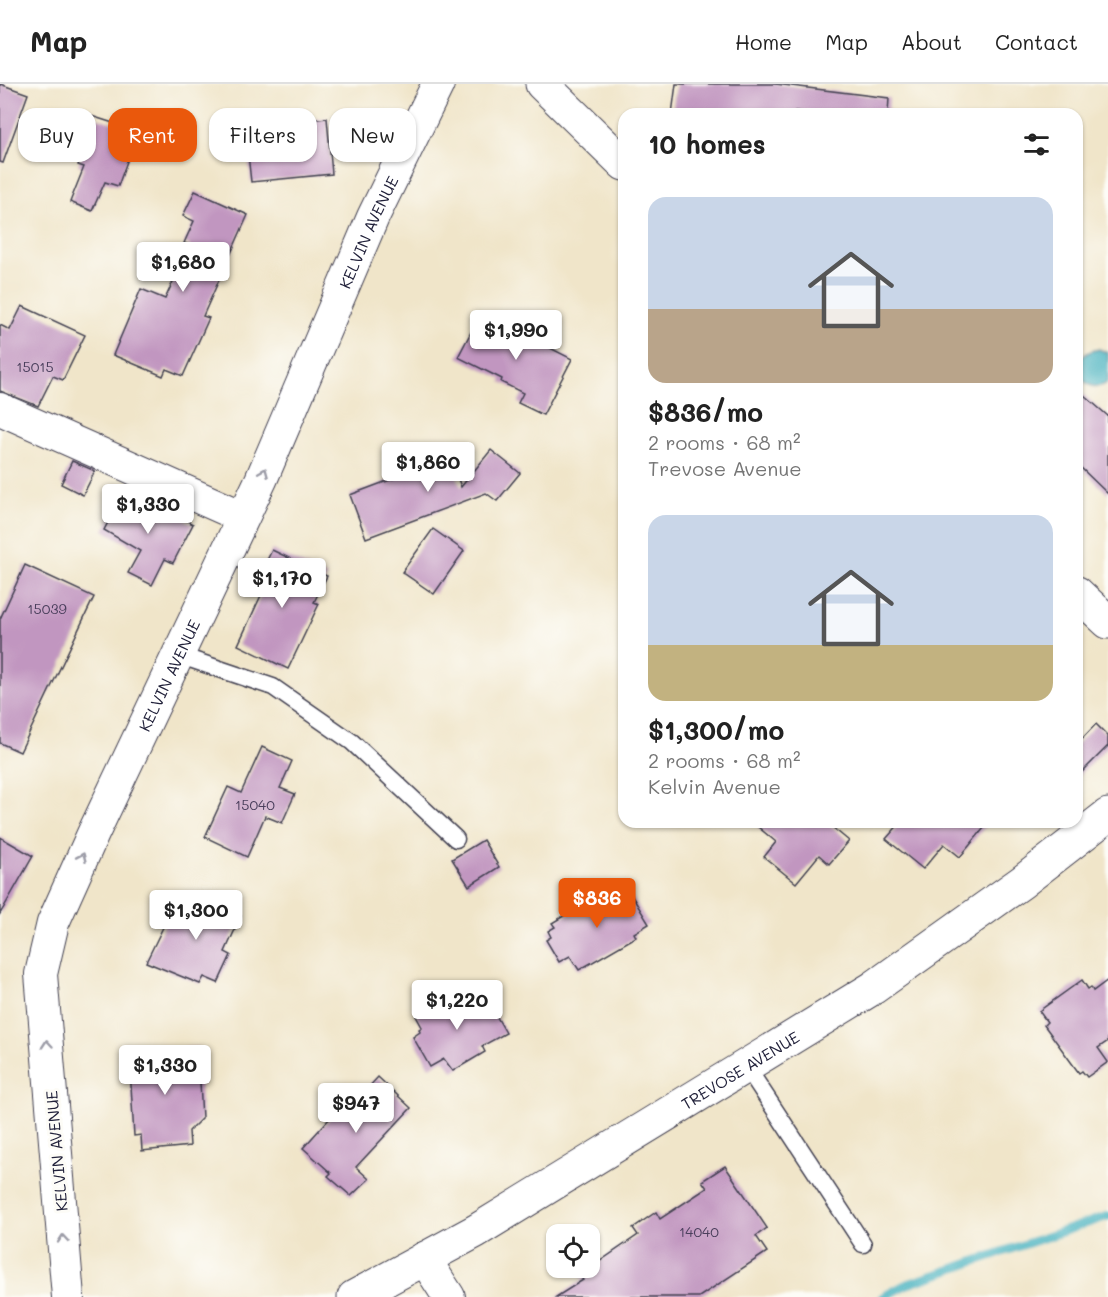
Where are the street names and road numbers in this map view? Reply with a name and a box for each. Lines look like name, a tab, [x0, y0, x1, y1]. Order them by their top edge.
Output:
street label: KELVIN AVENUE	[333, 172, 402, 291]
street label: KELVIN AVENUE	[133, 616, 204, 734]
street label: TREVOSE AVENUE	[677, 1025, 803, 1114]
street label: KELVIN AVENUE	[40, 1090, 72, 1212]

